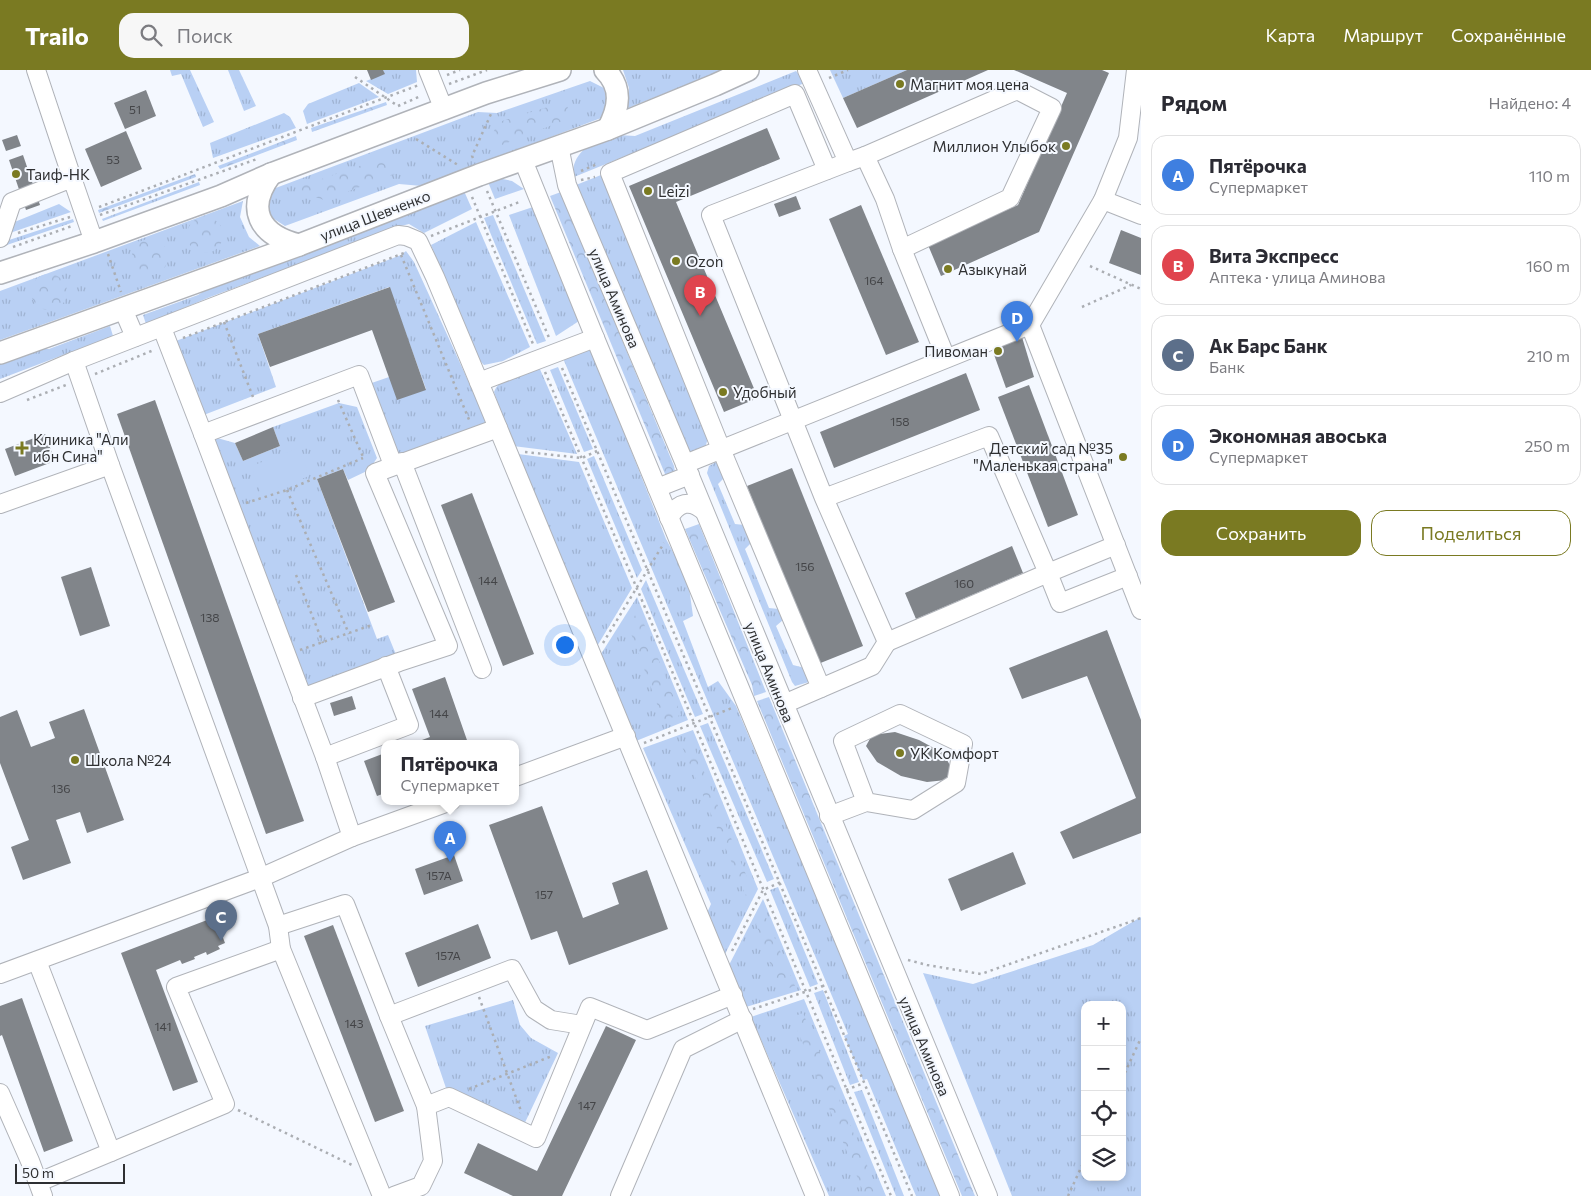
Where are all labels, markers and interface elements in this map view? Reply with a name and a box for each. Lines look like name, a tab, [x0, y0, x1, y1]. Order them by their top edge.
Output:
search box	[119, 13, 469, 58]
text: Trailo	[25, 21, 89, 50]
icon: search	[137, 21, 165, 49]
text: Поиск	[177, 24, 233, 47]
text: Карта	[1266, 24, 1315, 46]
text: Маршрут	[1343, 24, 1423, 46]
text: Сохранённые	[1451, 24, 1566, 46]
place label: Магнит моя цена	[910, 75, 1029, 93]
marker: Магнит моя цена	[894, 78, 906, 90]
text: Рядом	[1161, 90, 1227, 115]
text: Найдено: 4	[1489, 93, 1571, 112]
house number: 51	[129, 102, 141, 116]
place label: Миллион Улыбок	[932, 137, 1056, 155]
marker: Миллион Улыбок	[1060, 140, 1072, 152]
house number: 53	[106, 152, 120, 166]
text: Пятёрочка	[1209, 154, 1307, 177]
place label: Таиф-НК	[26, 165, 90, 183]
text: A	[1172, 166, 1184, 185]
text: 110 m	[1529, 166, 1570, 185]
marker: Таиф-НК	[10, 168, 22, 180]
text: Супермаркет	[1209, 177, 1308, 196]
place label: Leizi	[658, 182, 690, 200]
marker: Leizi	[642, 185, 654, 197]
street label: улица Шевченко	[317, 186, 433, 244]
text: Вита Экспресс	[1209, 244, 1339, 267]
street label: улица Аминова	[586, 245, 644, 351]
place label: Ozon	[686, 252, 723, 270]
marker: Ozon	[670, 255, 682, 267]
text: B	[1173, 256, 1183, 275]
text: 160 m	[1526, 256, 1570, 275]
place label: Азыкунай	[958, 260, 1027, 278]
marker: Азыкунай	[942, 263, 954, 275]
text: Аптека · улица Аминова	[1209, 267, 1386, 286]
house number: 164	[864, 273, 884, 287]
pin: B	[684, 275, 716, 316]
pin: D	[1001, 301, 1033, 342]
text: Ак Барс Банк	[1209, 334, 1327, 357]
place label: Пивоман	[924, 342, 988, 360]
marker: Пивоман	[992, 345, 1004, 357]
text: C	[1173, 346, 1183, 365]
text: 210 m	[1527, 346, 1570, 365]
text: Банк	[1209, 357, 1245, 376]
place label: Удобный	[733, 383, 797, 401]
marker: Удобный	[717, 386, 729, 398]
house number: 158	[890, 414, 910, 428]
text: Экономная авоська	[1209, 424, 1387, 447]
place label: Клиника "Али ибн Сина"	[33, 430, 129, 465]
text: D	[1172, 436, 1184, 455]
text: 250 m	[1524, 436, 1570, 455]
place label: Детский сад №35 "Маленькая страна"	[973, 439, 1113, 474]
marker: Клиника "Али ибн Сина"	[15, 441, 29, 455]
text: Супермаркет	[1209, 447, 1308, 466]
marker: Детский сад №35 "Маленькая страна"	[1117, 451, 1129, 463]
button: Сохранить	[1161, 510, 1361, 556]
button: Поделиться	[1371, 510, 1571, 556]
house number: 156	[795, 559, 815, 573]
house number: 144	[478, 573, 498, 587]
house number: 160	[954, 576, 974, 590]
house number: 138	[200, 610, 220, 624]
street label: улица Аминова	[742, 619, 798, 725]
your location	[552, 632, 578, 658]
house number: 144	[429, 706, 449, 720]
popup	[381, 740, 519, 805]
place label: УК Комфорт	[910, 744, 999, 762]
marker: УК Комфорт	[894, 747, 906, 759]
place label: Школа №24	[85, 751, 171, 769]
text: Пятёрочка	[400, 752, 498, 775]
marker: Школа №24	[69, 754, 81, 766]
text: Супермаркет	[400, 775, 500, 794]
house number: 136	[51, 781, 71, 795]
pin: A	[434, 821, 466, 862]
house number: 157А	[426, 868, 452, 882]
house number: 157	[535, 887, 553, 901]
pin: C	[205, 900, 237, 941]
house number: 157А	[435, 948, 461, 962]
street label: улица Аминова	[896, 993, 954, 1099]
map controls	[1081, 1001, 1126, 1181]
button: +	[1081, 1001, 1126, 1046]
house number: 143	[344, 1016, 364, 1030]
house number: 141	[154, 1019, 172, 1033]
button: −	[1081, 1046, 1126, 1091]
button: locate	[1081, 1091, 1126, 1136]
house number: 147	[578, 1098, 596, 1112]
button: layers	[1081, 1136, 1126, 1181]
scale bar	[15, 1161, 125, 1184]
text: 50 m	[22, 1164, 54, 1181]

